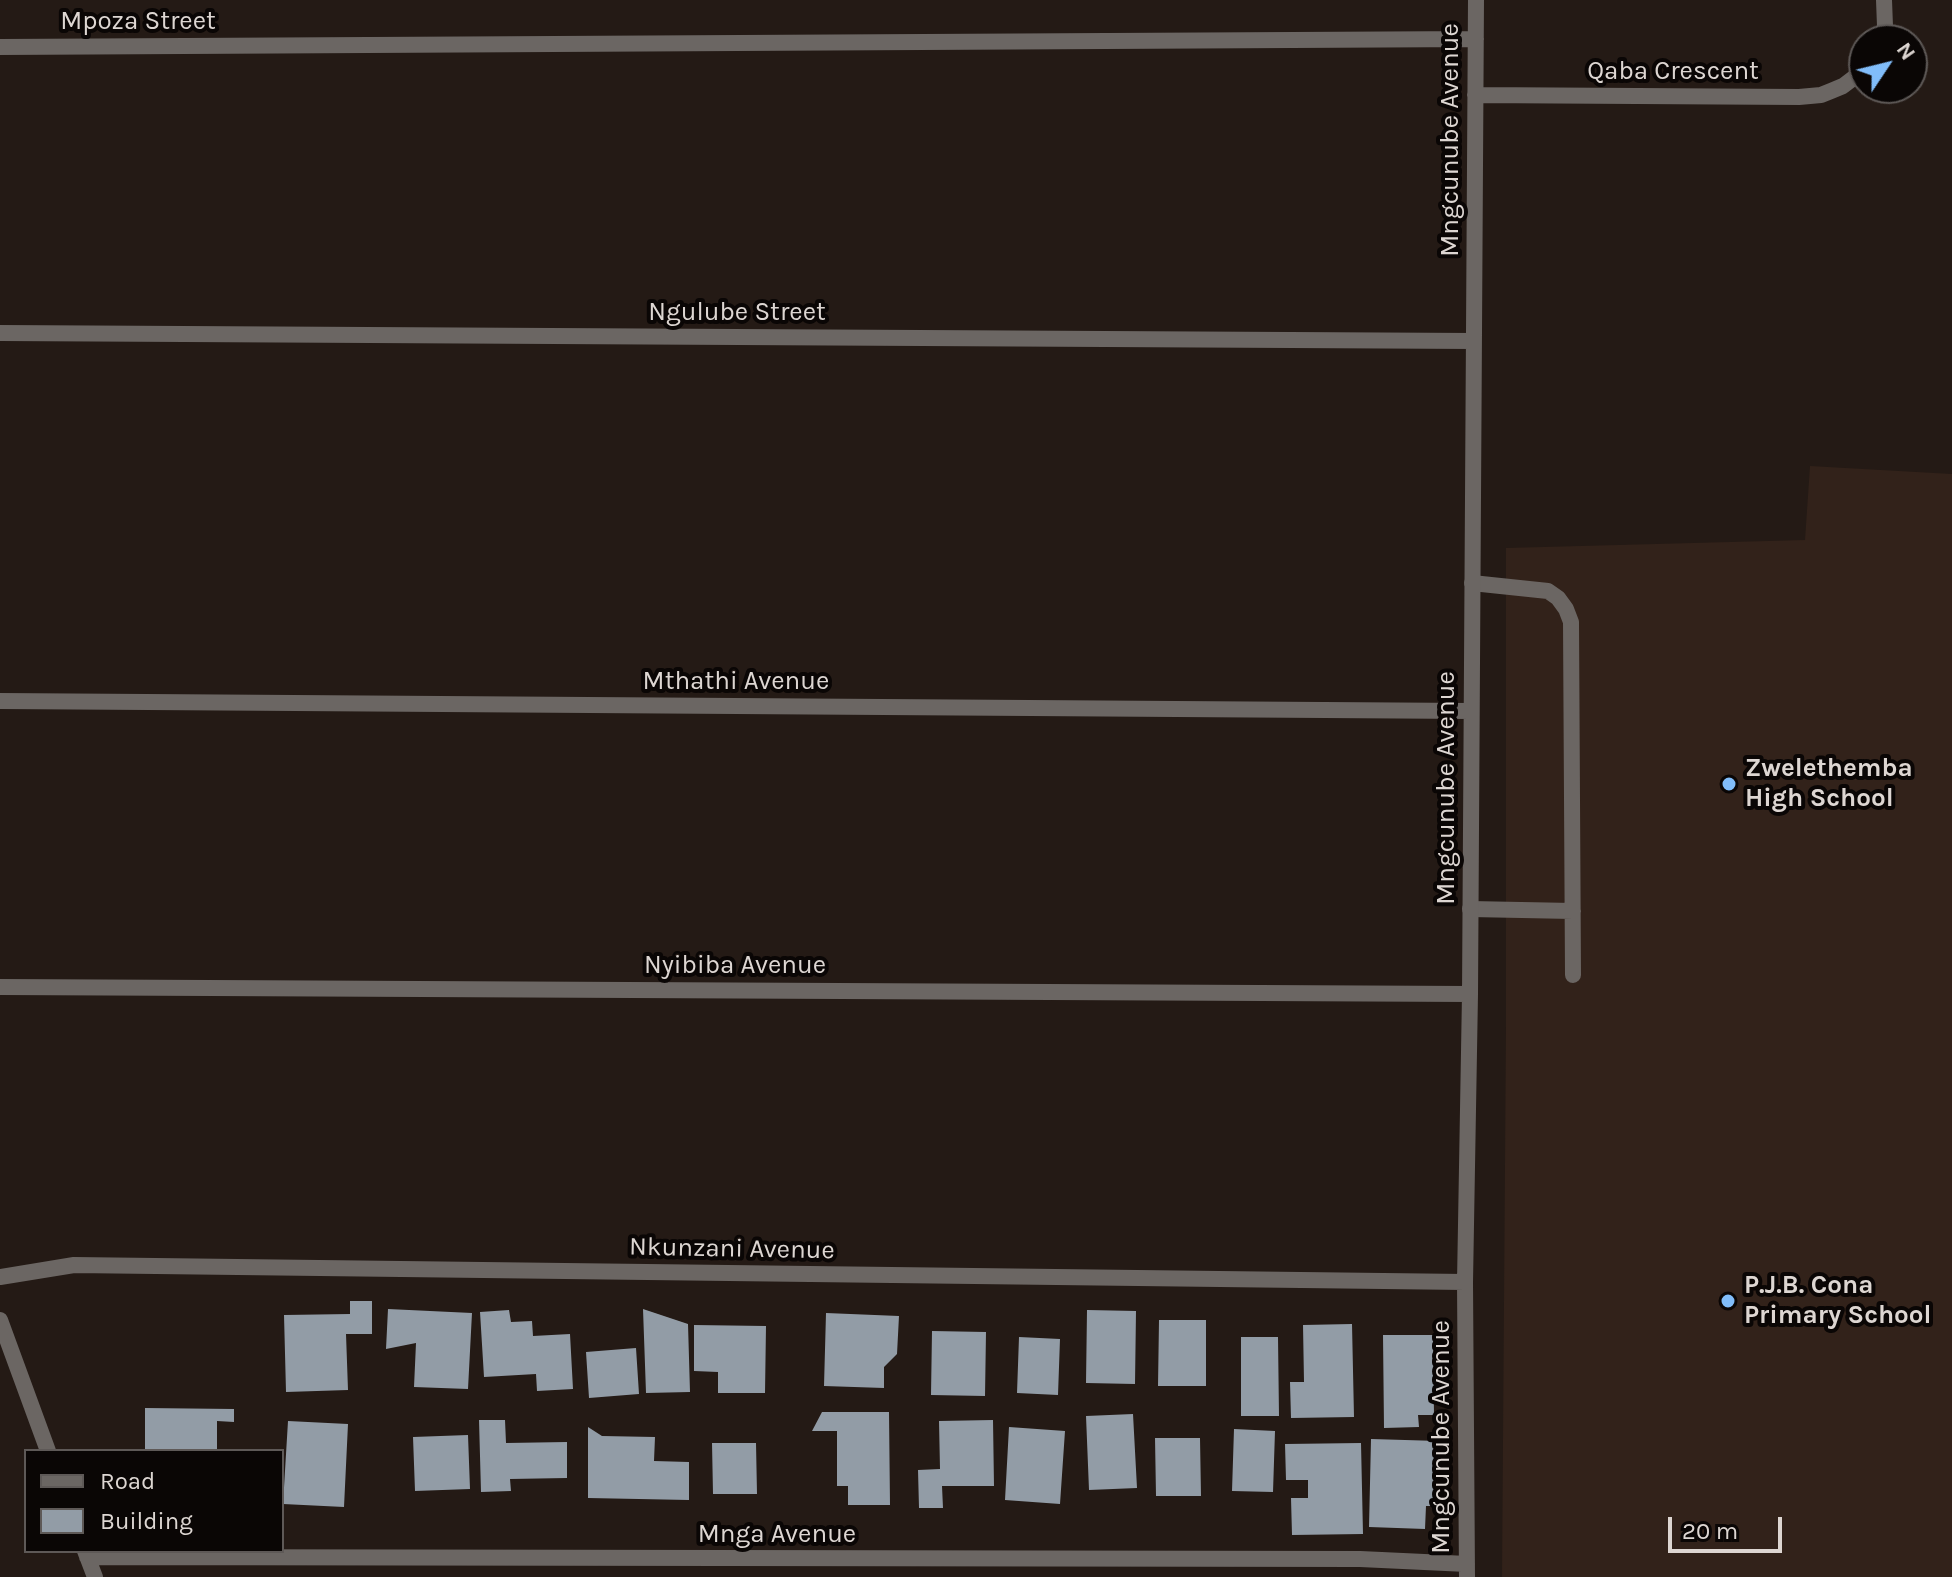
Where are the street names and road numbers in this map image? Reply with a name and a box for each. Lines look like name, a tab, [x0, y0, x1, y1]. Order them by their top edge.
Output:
street label: Mpoza Street	[60, 6, 216, 38]
street label: Mngcunube Avenue	[1435, 23, 1467, 257]
street label: Qaba Crescent	[1587, 56, 1759, 88]
street label: Ngulube Street	[648, 297, 826, 329]
street label: Mthathi Avenue	[643, 666, 829, 698]
street label: Mngcunube Avenue	[1431, 671, 1463, 905]
street label: Nyibiba Avenue	[644, 950, 826, 982]
street label: Nkunzani Avenue	[629, 1232, 835, 1266]
street label: Mngcunube Avenue	[1426, 1320, 1458, 1554]
street label: Mnga Avenue	[698, 1519, 856, 1551]

